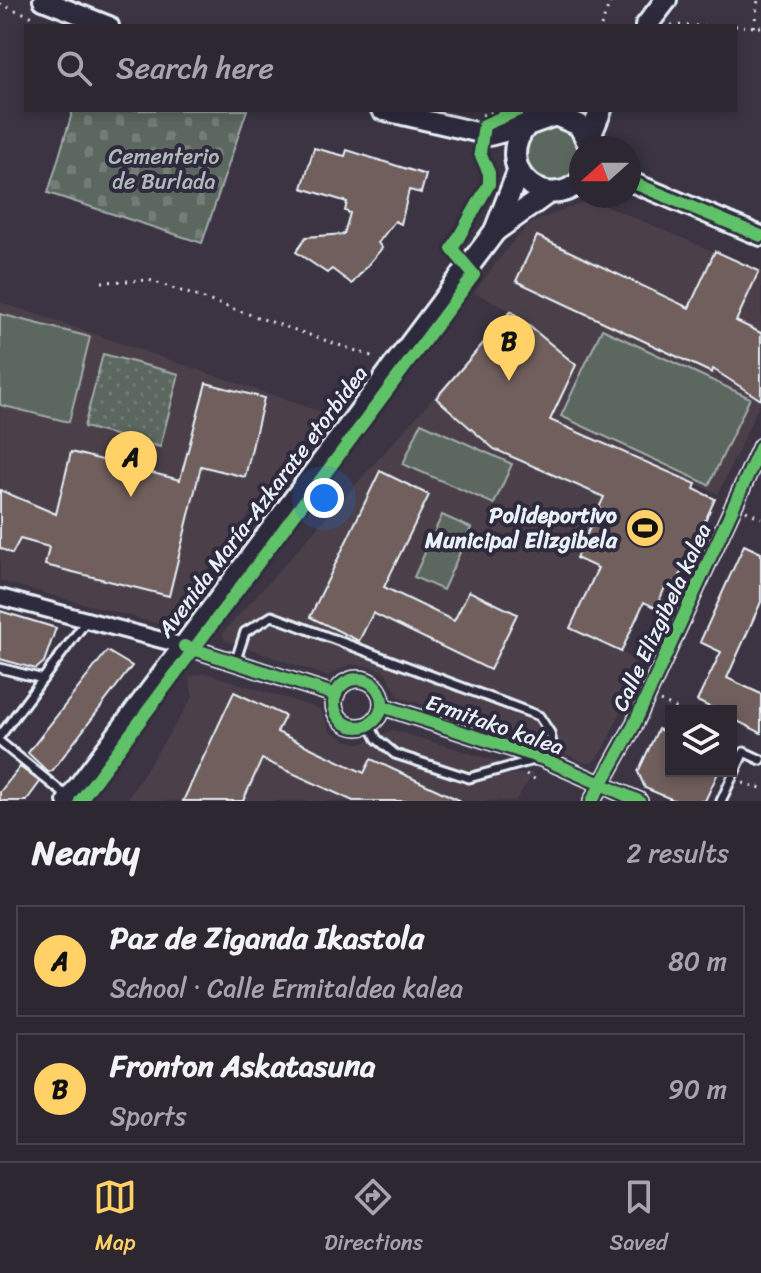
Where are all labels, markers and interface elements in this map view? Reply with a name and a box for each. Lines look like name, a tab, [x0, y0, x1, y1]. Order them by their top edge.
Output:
search box	[24, 24, 737, 112]
text: Search here	[116, 41, 274, 95]
icon: search	[52, 46, 96, 90]
north arrow	[569, 136, 641, 208]
park label: Cementerio de Burlada	[109, 137, 219, 201]
pin: B	[483, 315, 535, 381]
street label: Avenida María-Azkarate etorbidea	[146, 357, 378, 647]
pin: A	[105, 431, 157, 497]
your location	[304, 478, 344, 518]
place label: Polideportivo Municipal Elizgibela	[424, 496, 618, 560]
sports icon: Polideportivo Municipal Elizgibela	[624, 507, 666, 549]
street label: Calle Elizgibela kalea	[601, 517, 722, 718]
street label: Ermitako kalea	[421, 683, 569, 766]
map controls	[665, 705, 737, 777]
button: layers	[665, 705, 737, 777]
text: Nearby	[32, 823, 140, 883]
text: 2 results	[627, 830, 729, 876]
text: Paz de Ziganda Ikastola	[110, 911, 424, 965]
text: A	[51, 938, 69, 984]
text: 80 m	[668, 938, 727, 984]
text: School · Calle Ermitaldea kalea	[110, 965, 463, 1011]
text: Fronton Askatasuna	[110, 1039, 375, 1093]
text: B	[52, 1066, 68, 1112]
text: 90 m	[668, 1066, 727, 1112]
text: Sports	[110, 1093, 186, 1139]
tab: Map	[93, 1175, 137, 1262]
tab: Directions	[324, 1175, 423, 1262]
tab: Saved	[610, 1175, 668, 1262]

